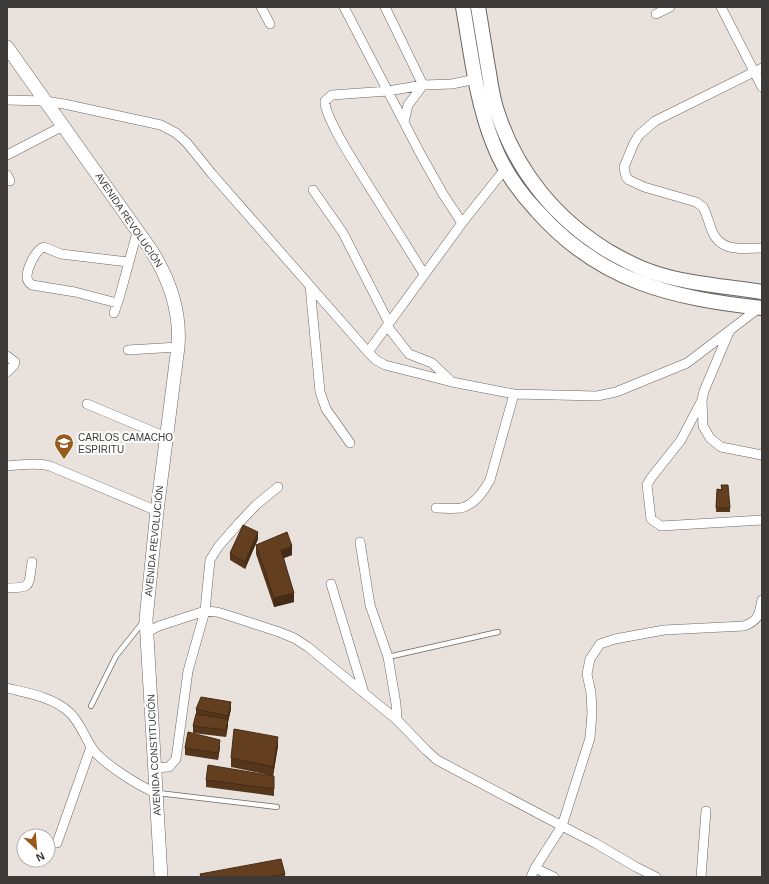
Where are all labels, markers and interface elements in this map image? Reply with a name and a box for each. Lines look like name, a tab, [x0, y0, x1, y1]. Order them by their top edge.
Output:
street label: AVENIDA REVOLUCIÓN	[93, 170, 166, 269]
school or university icon: CARLOS CAMACHO ESPIRITU	[53, 432, 75, 460]
place label: CARLOS CAMACHO ESPIRITU	[78, 432, 173, 455]
street label: AVENIDA REVOLUCIÓN	[142, 485, 165, 597]
street label: AVENIDA CONSTITUCIÓN	[144, 694, 163, 816]
north arrow	[16, 828, 56, 868]
text: N	[34, 850, 47, 864]

